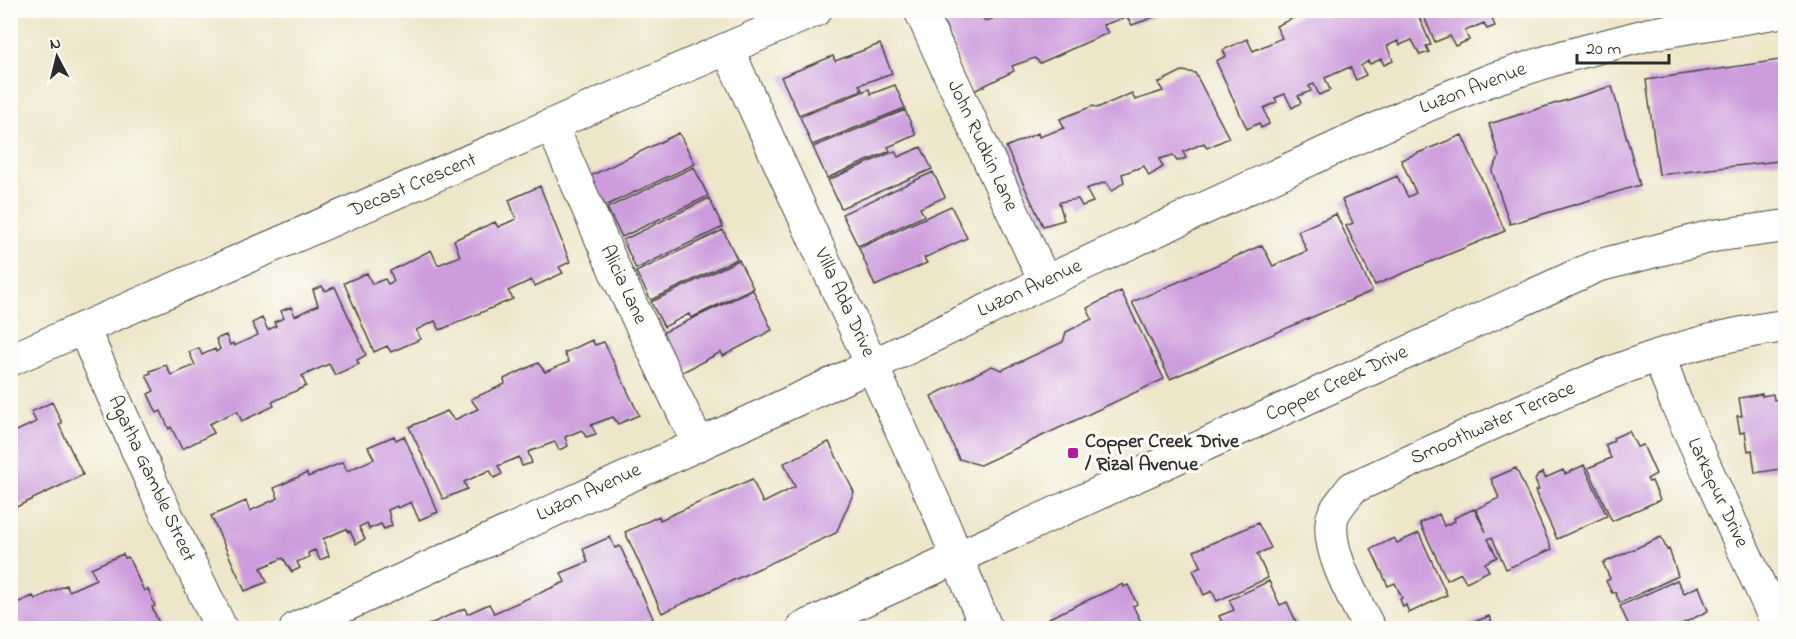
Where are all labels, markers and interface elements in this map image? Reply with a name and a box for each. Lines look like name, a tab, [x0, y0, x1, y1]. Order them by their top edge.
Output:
north arrow	[27, 27, 87, 87]
scale bar	[1577, 27, 1668, 65]
text: N	[49, 32, 62, 57]
text: 20 m	[1586, 37, 1621, 63]
street label: Luzon Avenue	[1415, 55, 1531, 123]
street label: John Rudkin Lane	[939, 76, 1025, 216]
street label: Decast Crescent	[344, 146, 481, 226]
street label: Alicia Lane	[592, 241, 654, 329]
street label: Villa Ada Drive	[806, 243, 882, 362]
street label: Luzon Avenue	[973, 252, 1087, 326]
street label: Copper Creek Drive	[1261, 338, 1413, 430]
street label: Smoothwater Terrace	[1406, 375, 1580, 473]
street label: Agatha Gamble Street	[99, 391, 202, 568]
place label: Copper Creek Drive / Rizal Avenue	[1084, 428, 1240, 480]
street label: Larkspur Drive	[1679, 433, 1755, 553]
marker: Copper Creek Drive / Rizal Avenue	[1066, 446, 1080, 460]
street label: Luzon Avenue	[532, 456, 646, 530]

